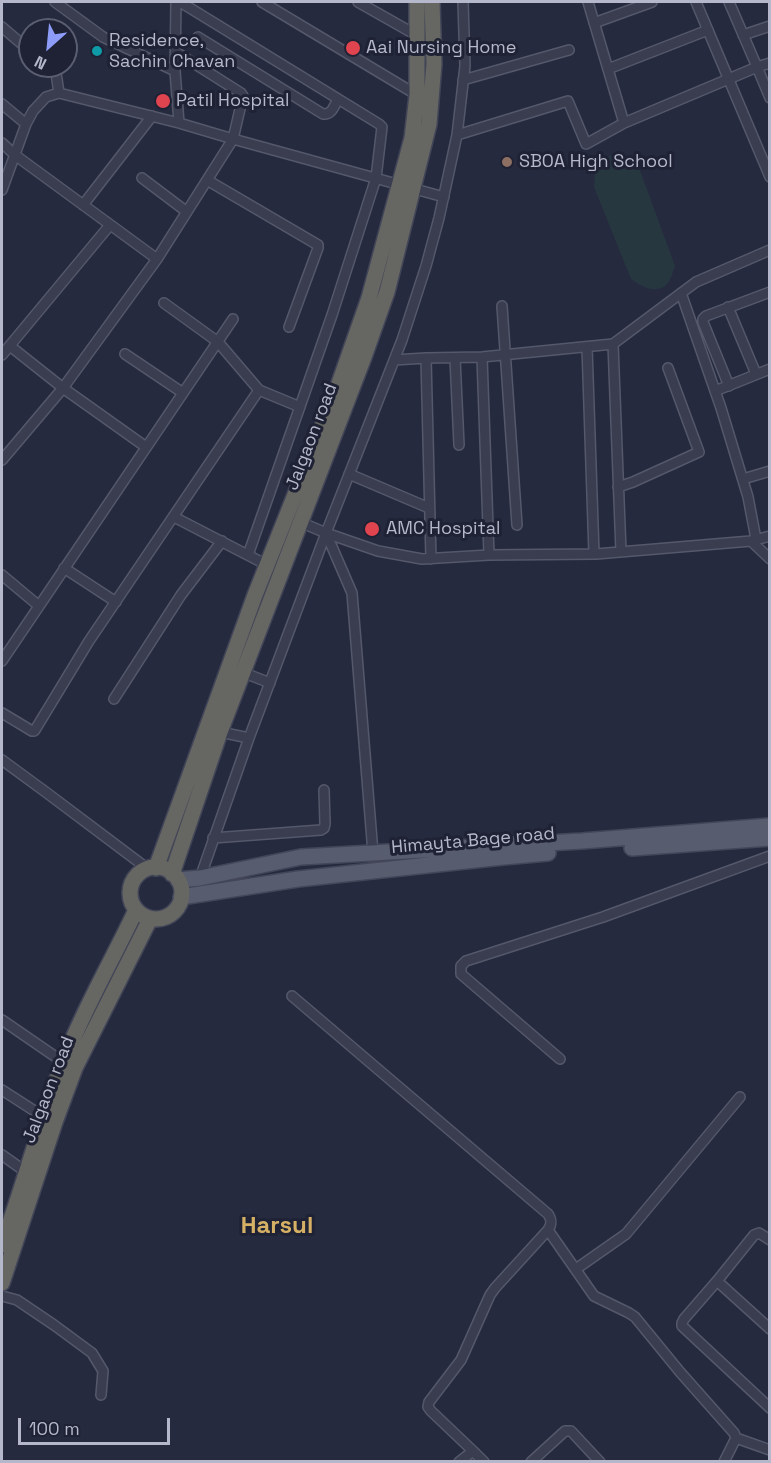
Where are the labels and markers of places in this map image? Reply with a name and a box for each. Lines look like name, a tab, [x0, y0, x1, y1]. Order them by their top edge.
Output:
place label: Residence, Sachin Chavan	[109, 30, 235, 72]
place label: Aai Nursing Home	[366, 37, 516, 59]
marker: Aai Nursing Home	[344, 39, 362, 57]
marker: Residence, Sachin Chavan	[90, 44, 104, 58]
place label: Patil Hospital	[176, 90, 290, 112]
marker: Patil Hospital	[154, 92, 172, 110]
place label: SBOA High School	[519, 151, 673, 173]
marker: SBOA High School	[500, 155, 514, 169]
place label: AMC Hospital	[386, 518, 501, 540]
marker: AMC Hospital	[363, 520, 381, 538]

